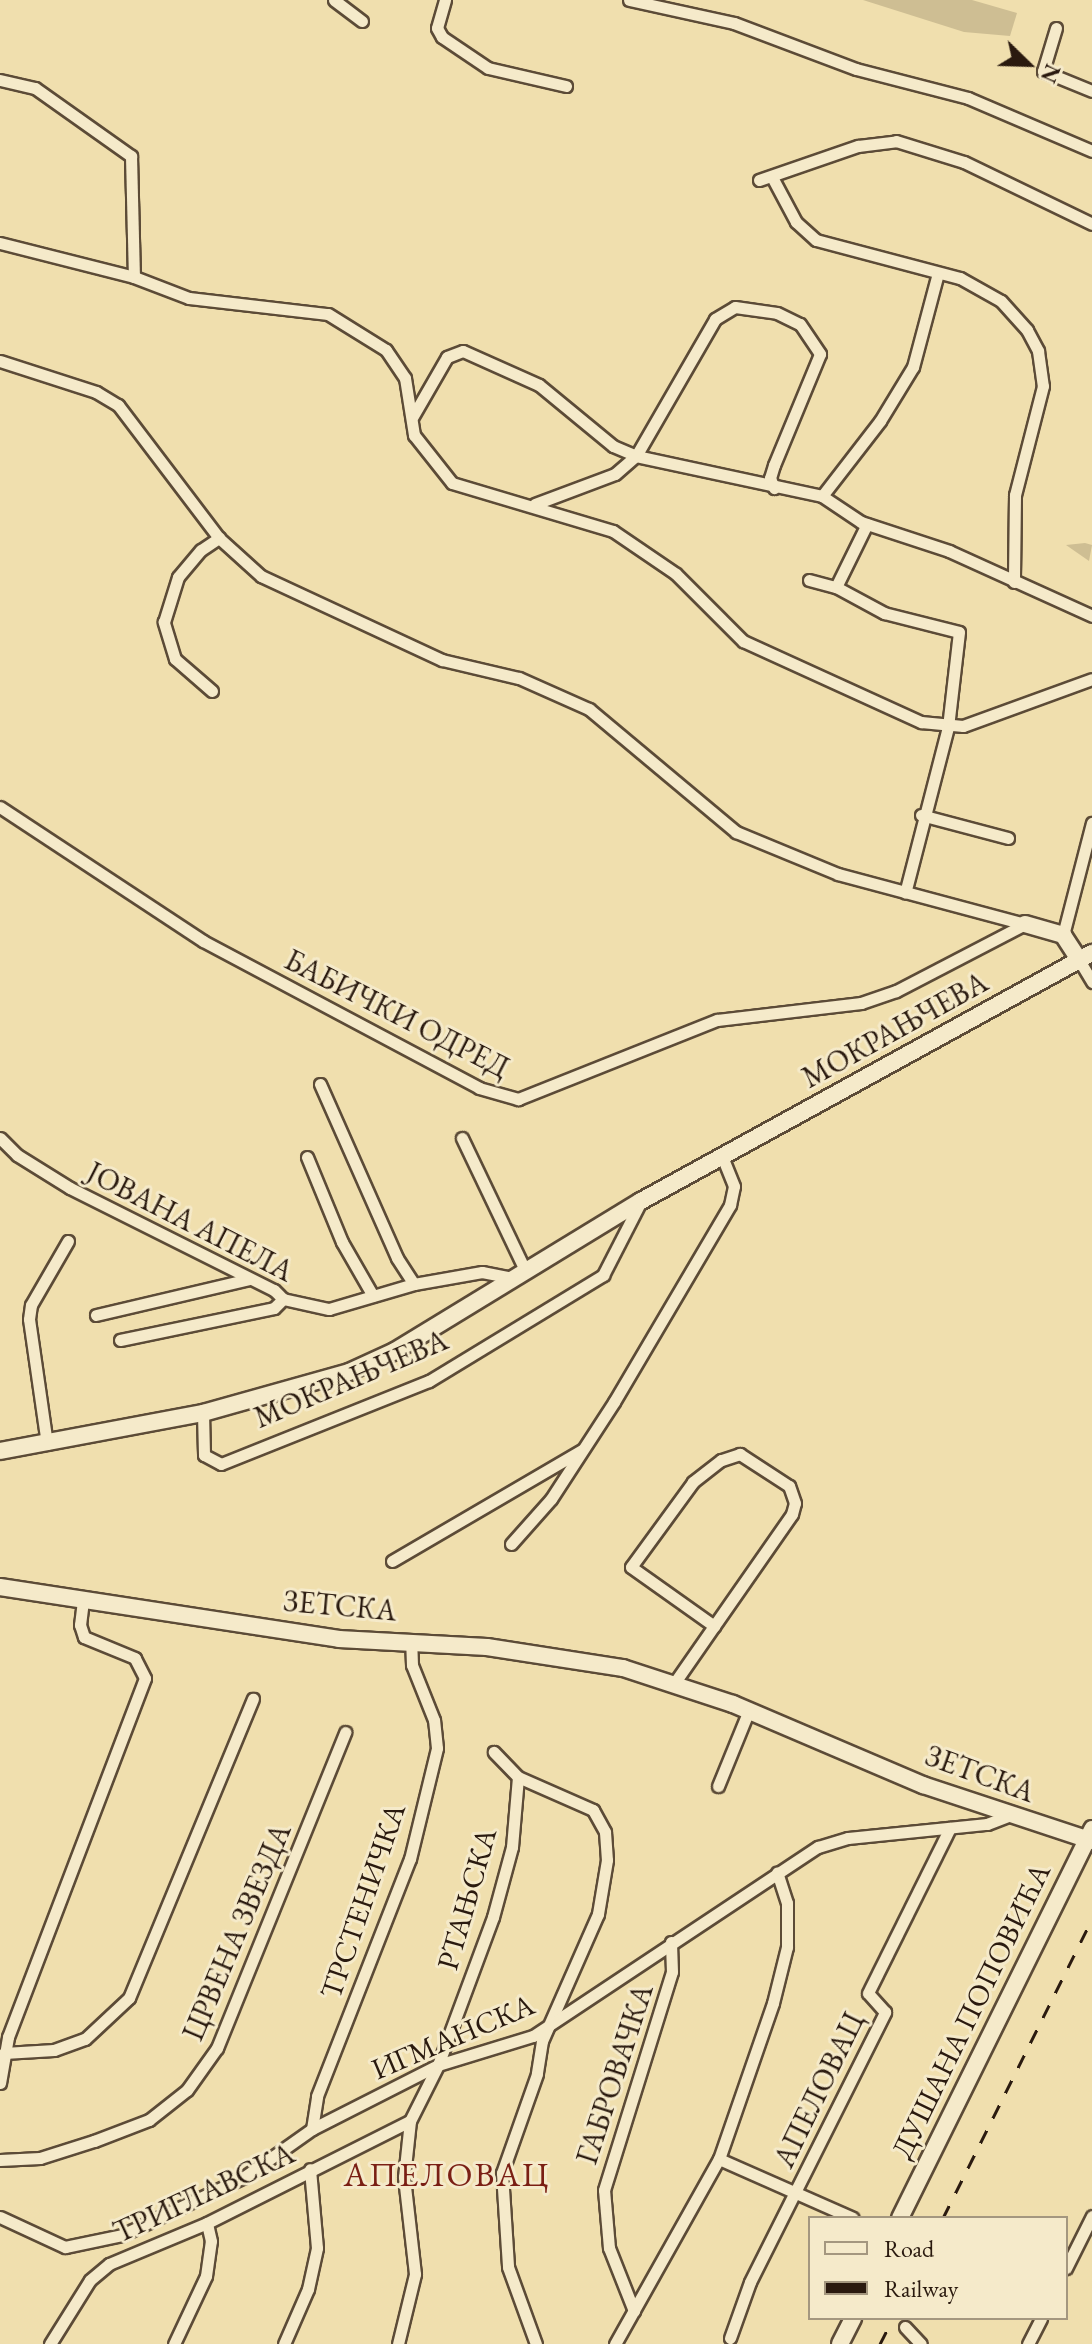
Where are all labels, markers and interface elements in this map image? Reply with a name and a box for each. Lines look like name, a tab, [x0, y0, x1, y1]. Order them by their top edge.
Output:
north arrow	[988, 24, 1068, 104]
text: N	[1034, 60, 1067, 87]
street label: БАБИЧКИ ОДРЕД	[279, 942, 515, 1086]
street label: МОКРАЊЧЕВА	[796, 964, 994, 1096]
street label: ЈОВАНА АПЕЛА	[81, 1154, 299, 1290]
street label: МОКРАЊЧЕВА	[249, 1322, 453, 1436]
street label: ЗЕТСКА	[282, 1583, 398, 1629]
street label: ЗЕТСКА	[920, 1738, 1040, 1810]
street label: ТРСТЕНИЧКА	[313, 1799, 413, 2003]
street label: ЦРВЕНА ЗВЕЗДА	[175, 1818, 299, 2046]
street label: РТАЊСКА	[430, 1824, 504, 1974]
street label: ДУШАНА ПОПОВИЋА	[884, 1858, 1058, 2164]
street label: ГАБРОВАЧКА	[569, 1979, 661, 2169]
street label: ИГМАНСКА	[366, 1987, 540, 2087]
street label: АПЕЛОВАЦ	[766, 2006, 872, 2174]
street label: ТРИГЛАВСКА	[108, 2135, 300, 2251]
district label: АПЕЛОВАЦ	[344, 2155, 550, 2195]
legend	[808, 2216, 1068, 2320]
text: Road	[884, 2233, 934, 2264]
text: Railway	[884, 2273, 958, 2304]

